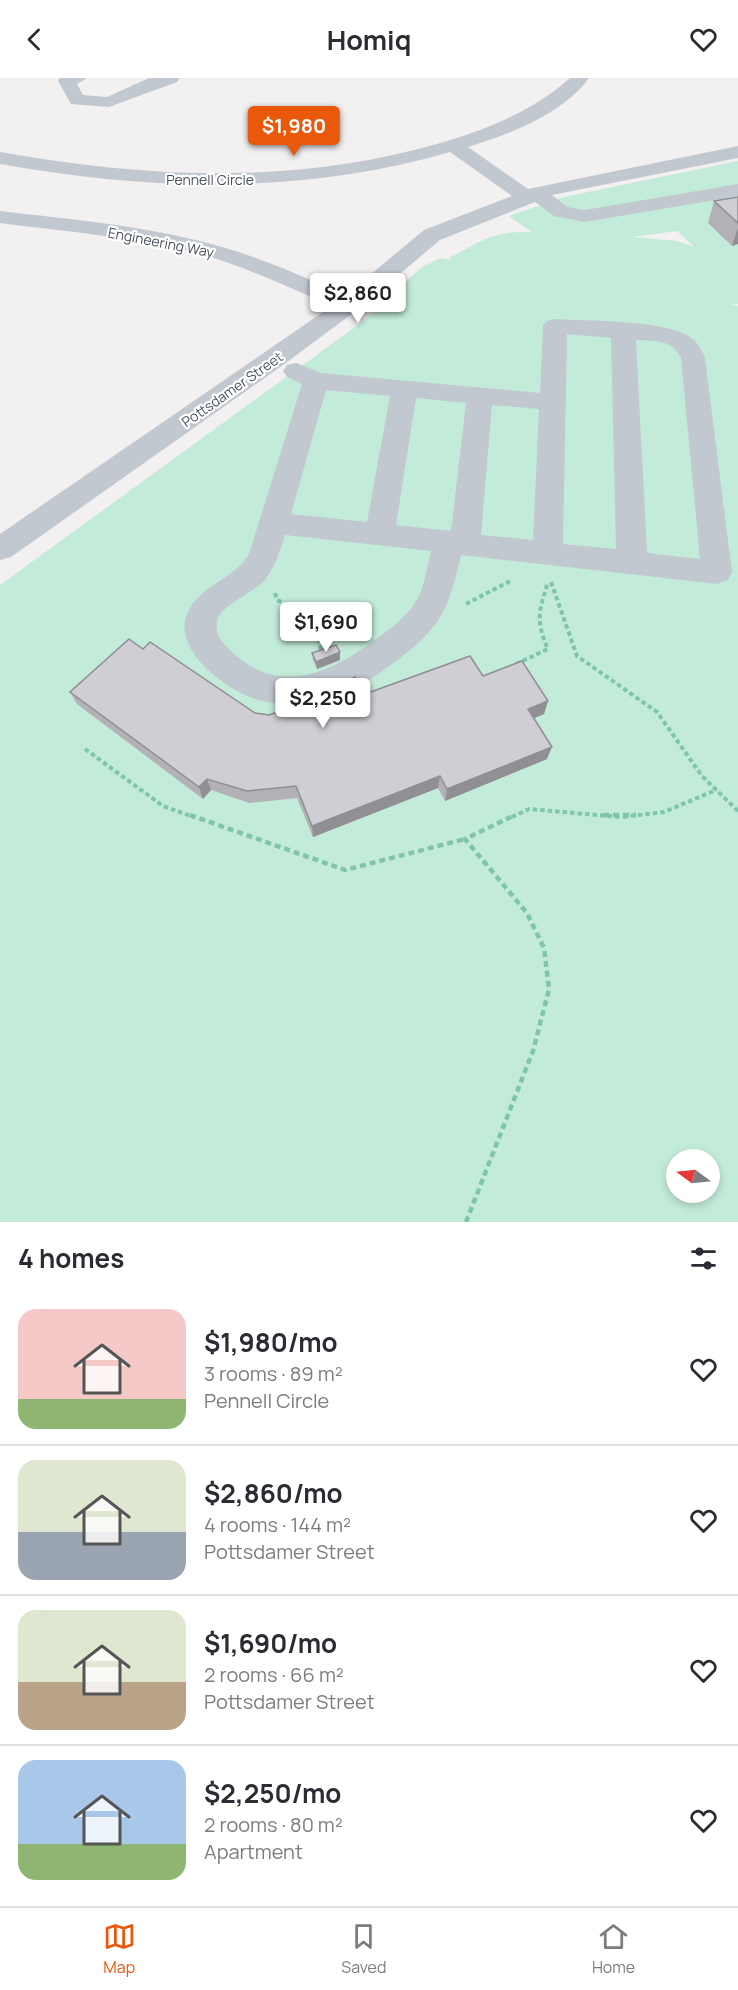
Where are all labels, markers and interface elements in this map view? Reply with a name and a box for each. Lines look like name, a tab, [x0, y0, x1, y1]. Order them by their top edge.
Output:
text: Homiq	[327, 21, 411, 58]
icon: back	[18, 23, 51, 56]
icon: heart	[687, 23, 720, 56]
pin: $1,980	[245, 106, 343, 157]
text: $1,980	[262, 112, 326, 139]
street label: Pennell Circle	[166, 170, 254, 189]
street label: Engineering Way	[106, 222, 216, 262]
pin: $2,860	[309, 273, 407, 324]
text: $2,860	[324, 279, 392, 306]
street label: Pottsdamer Street	[178, 347, 287, 431]
pin: $1,690	[277, 602, 375, 653]
text: $1,690	[294, 608, 358, 635]
pin: $2,250	[274, 678, 372, 729]
text: $2,250	[289, 684, 357, 711]
north arrow	[666, 1149, 720, 1203]
map controls	[666, 1149, 720, 1203]
text: 4 homes	[18, 1240, 124, 1276]
icon: filters	[687, 1242, 720, 1275]
text: $1,980/mo	[204, 1324, 337, 1360]
icon: home	[66, 1333, 138, 1405]
icon: heart	[687, 1353, 720, 1386]
text: 3 rooms · 89 m²	[204, 1360, 343, 1387]
text: Pennell Circle	[204, 1387, 329, 1414]
text: $2,860/mo	[204, 1475, 343, 1511]
icon: home	[66, 1484, 138, 1556]
icon: heart	[687, 1504, 720, 1537]
text: 4 rooms · 144 m²	[204, 1511, 351, 1538]
text: Pottsdamer Street	[204, 1538, 375, 1565]
text: $1,690/mo	[204, 1625, 337, 1661]
icon: home	[66, 1634, 138, 1706]
icon: heart	[687, 1654, 720, 1687]
text: 2 rooms · 66 m²	[204, 1661, 344, 1688]
text: Pottsdamer Street	[204, 1688, 375, 1715]
text: $2,250/mo	[204, 1775, 341, 1811]
icon: home	[66, 1784, 138, 1856]
icon: heart	[687, 1804, 720, 1837]
text: 2 rooms · 80 m²	[204, 1811, 343, 1838]
text: Apartment	[204, 1838, 303, 1865]
tab: Map	[103, 1920, 136, 1978]
tab: Saved	[341, 1920, 386, 1978]
tab: Home	[592, 1920, 635, 1978]

